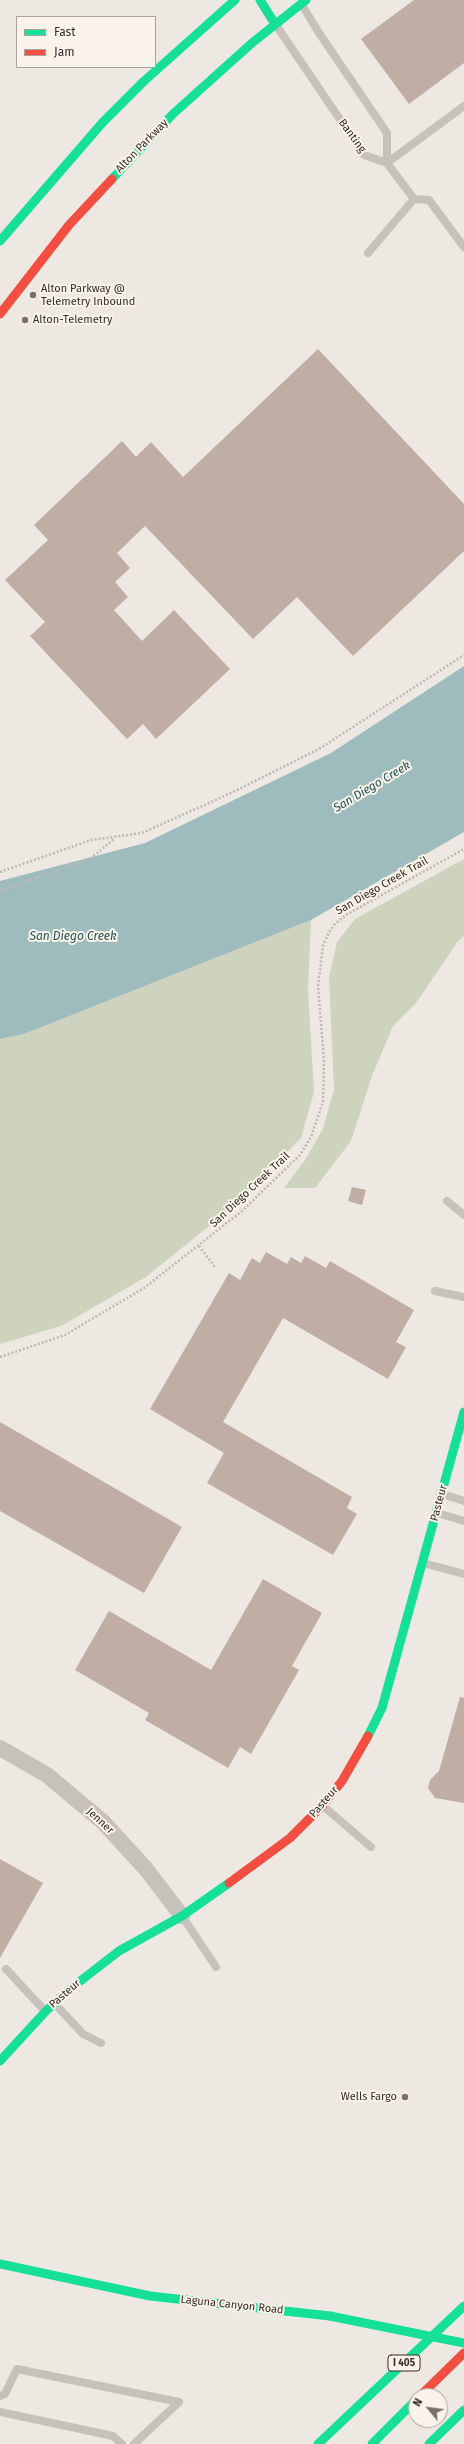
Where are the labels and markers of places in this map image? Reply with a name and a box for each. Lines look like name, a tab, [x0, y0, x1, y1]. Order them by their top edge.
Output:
place label: Alton Parkway @ Telemetry Inbound	[41, 282, 135, 308]
marker: Alton Parkway @ Telemetry Inbound	[28, 290, 38, 300]
place label: Alton-Telemetry	[33, 313, 112, 327]
marker: Alton-Telemetry	[20, 315, 30, 325]
place label: Wells Fargo	[341, 2090, 397, 2104]
marker: Wells Fargo	[400, 2092, 410, 2102]

